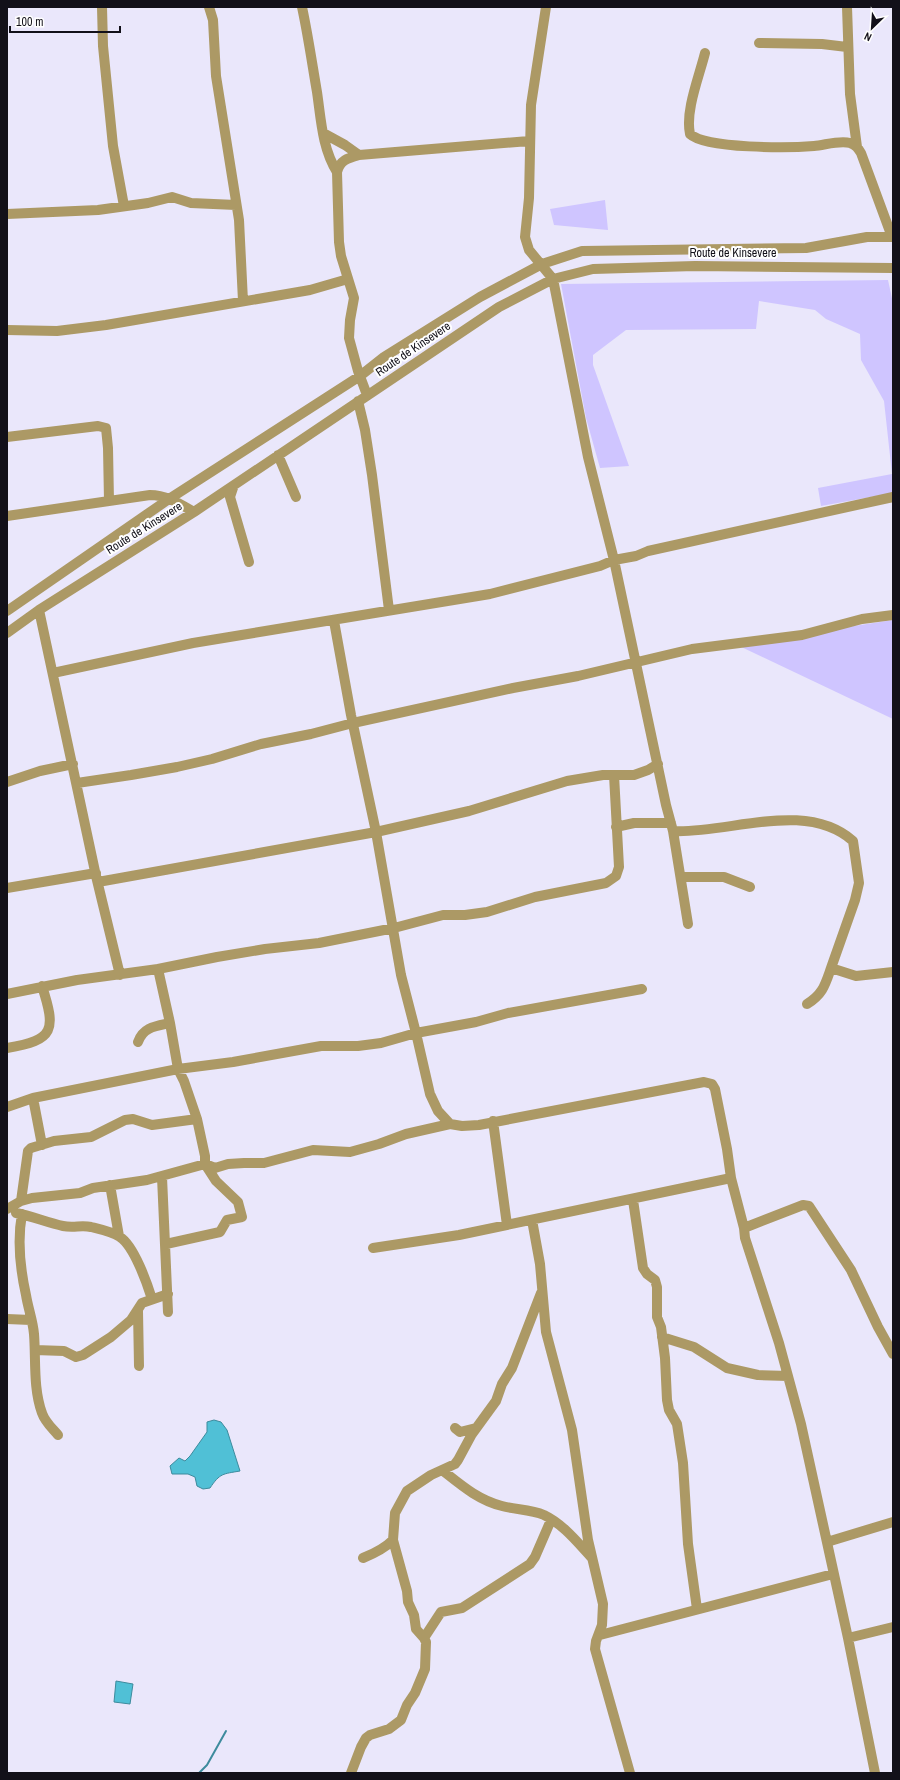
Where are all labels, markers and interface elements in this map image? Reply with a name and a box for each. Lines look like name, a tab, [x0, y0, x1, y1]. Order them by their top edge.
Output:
scale bar	[10, 8, 120, 34]
north arrow	[852, 8, 892, 48]
text: 100 m	[16, 14, 43, 30]
text: N	[862, 29, 874, 45]
street label: Route de Kinsevere	[690, 245, 776, 261]
street label: Route de Kinsevere	[372, 318, 454, 380]
street label: Route de Kinsevere	[103, 498, 185, 558]

